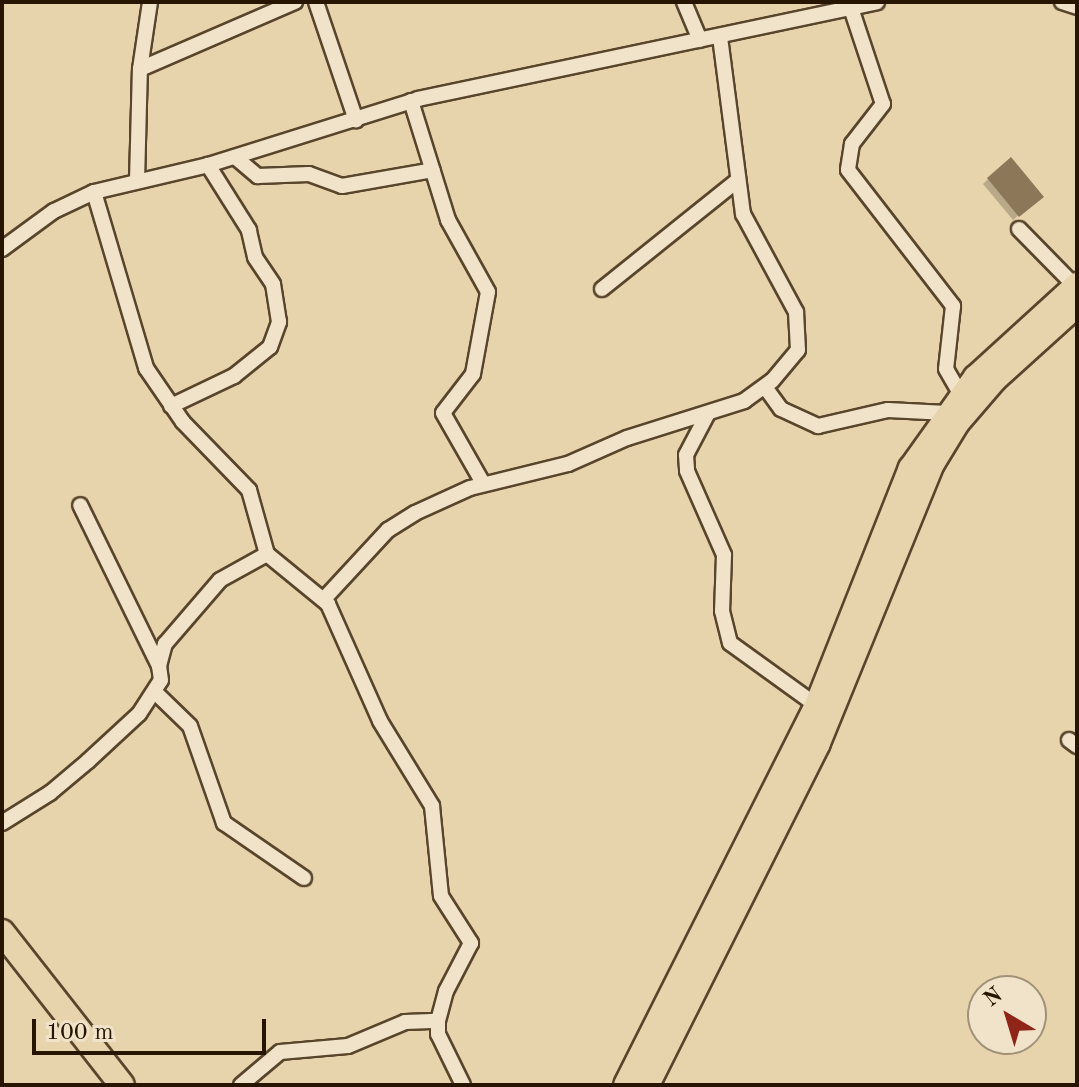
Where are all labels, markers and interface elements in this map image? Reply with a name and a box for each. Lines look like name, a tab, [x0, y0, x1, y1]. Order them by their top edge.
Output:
north arrow	[967, 975, 1047, 1055]
text: N	[980, 984, 1007, 1012]
scale bar	[36, 1003, 270, 1053]
text: 100 m	[46, 1021, 114, 1045]

